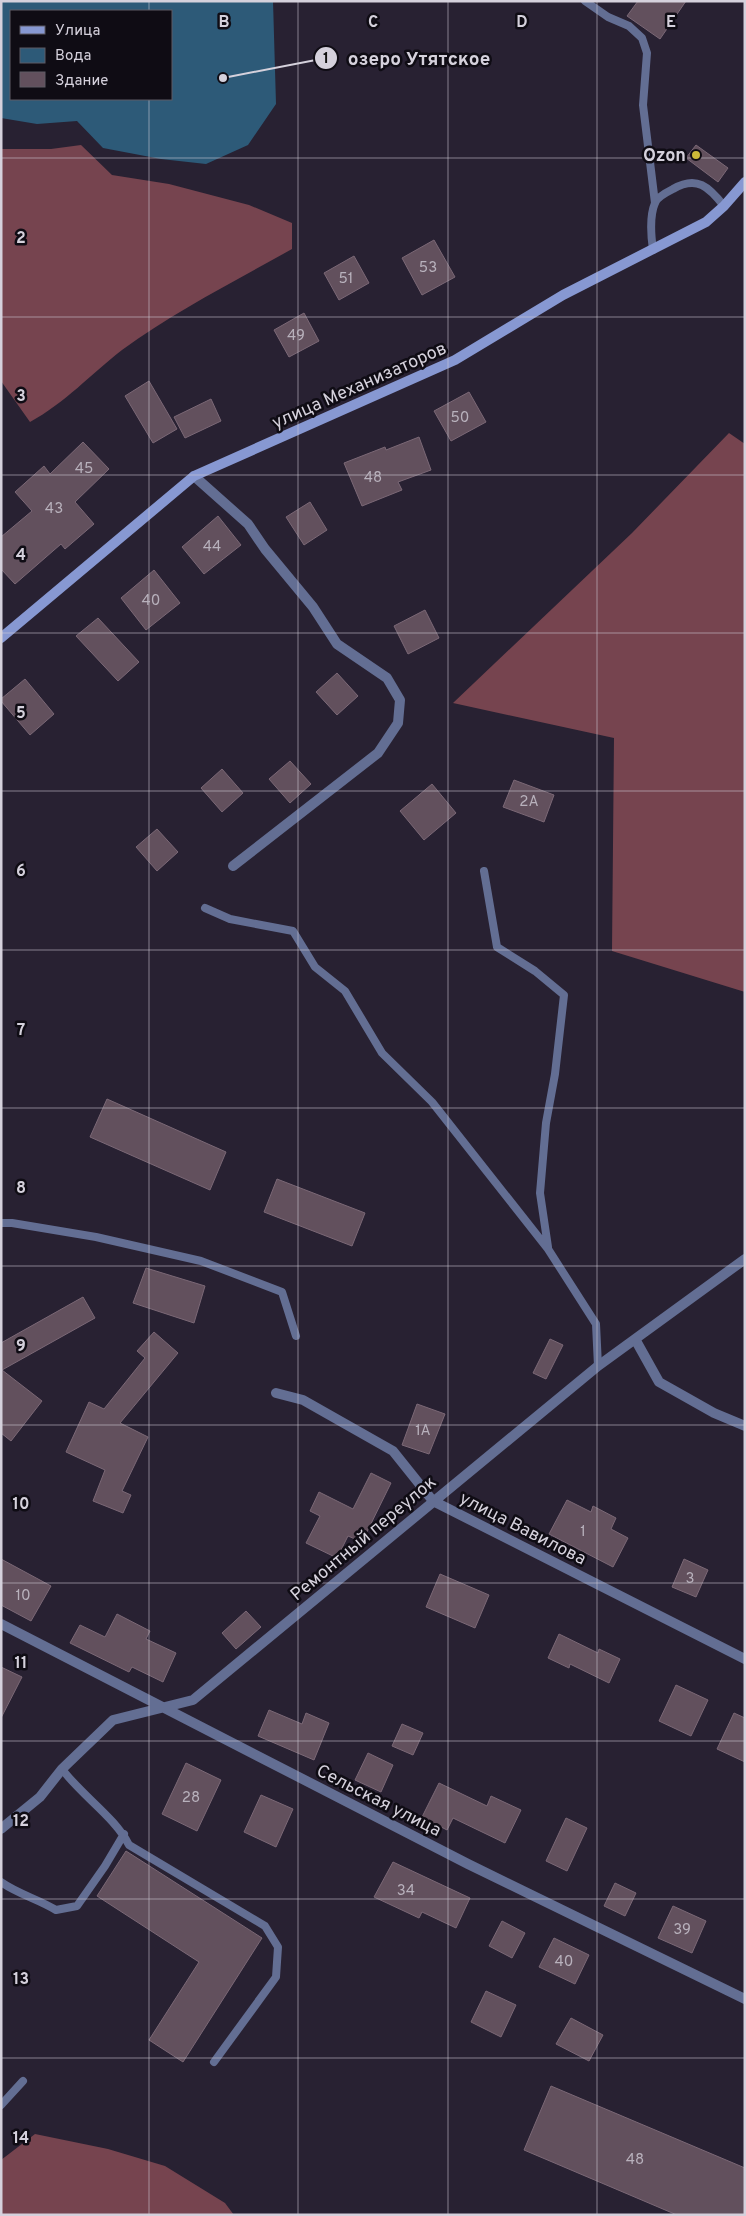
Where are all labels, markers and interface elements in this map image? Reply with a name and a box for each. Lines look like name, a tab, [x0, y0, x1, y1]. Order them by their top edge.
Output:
legend	[10, 10, 172, 100]
text: B	[218, 13, 230, 33]
text: C	[368, 13, 378, 33]
text: D	[516, 13, 528, 33]
text: E	[666, 13, 676, 33]
text: Улица	[55, 22, 100, 41]
callout: озеро Утятское	[313, 41, 501, 75]
text: Вода	[55, 47, 91, 66]
text: озеро Утятское	[348, 48, 490, 72]
text: 1	[323, 50, 329, 69]
text: Здание	[55, 72, 108, 91]
place label: Ozon	[643, 145, 686, 168]
marker: Ozon	[690, 149, 702, 161]
text: 2	[16, 229, 26, 249]
house number: 53	[419, 259, 437, 278]
house number: 51	[339, 270, 353, 289]
house number: 49	[287, 327, 305, 346]
street label: улица Механизаторов	[269, 338, 450, 435]
text: 3	[16, 387, 26, 407]
house number: 50	[451, 409, 469, 428]
house number: 45	[75, 460, 93, 479]
house number: 48	[364, 469, 382, 488]
house number: 43	[45, 500, 63, 519]
house number: 44	[203, 538, 221, 557]
text: 4	[16, 546, 26, 566]
house number: 40	[142, 592, 160, 611]
text: 5	[16, 704, 26, 724]
house number: 2А	[519, 793, 539, 812]
text: 6	[16, 862, 26, 882]
text: 7	[17, 1021, 25, 1041]
text: 8	[16, 1179, 26, 1199]
text: 9	[16, 1337, 26, 1357]
house number: 1А	[415, 1422, 431, 1441]
street label: Ремонтный переулок	[286, 1471, 442, 1607]
street label: улица Вавилова	[455, 1487, 590, 1571]
text: 10	[13, 1495, 29, 1515]
house number: 1	[580, 1523, 586, 1542]
house number: 3	[685, 1570, 695, 1589]
house number: 10	[15, 1587, 31, 1606]
text: 11	[15, 1654, 27, 1674]
street label: Сельская улица	[312, 1760, 445, 1843]
house number: 28	[182, 1789, 200, 1808]
text: 12	[13, 1812, 29, 1832]
house number: 34	[397, 1882, 415, 1901]
house number: 39	[673, 1921, 691, 1940]
house number: 40	[555, 1953, 573, 1972]
text: 13	[13, 1970, 29, 1990]
text: 14	[13, 2129, 29, 2149]
house number: 48	[626, 2151, 644, 2170]

